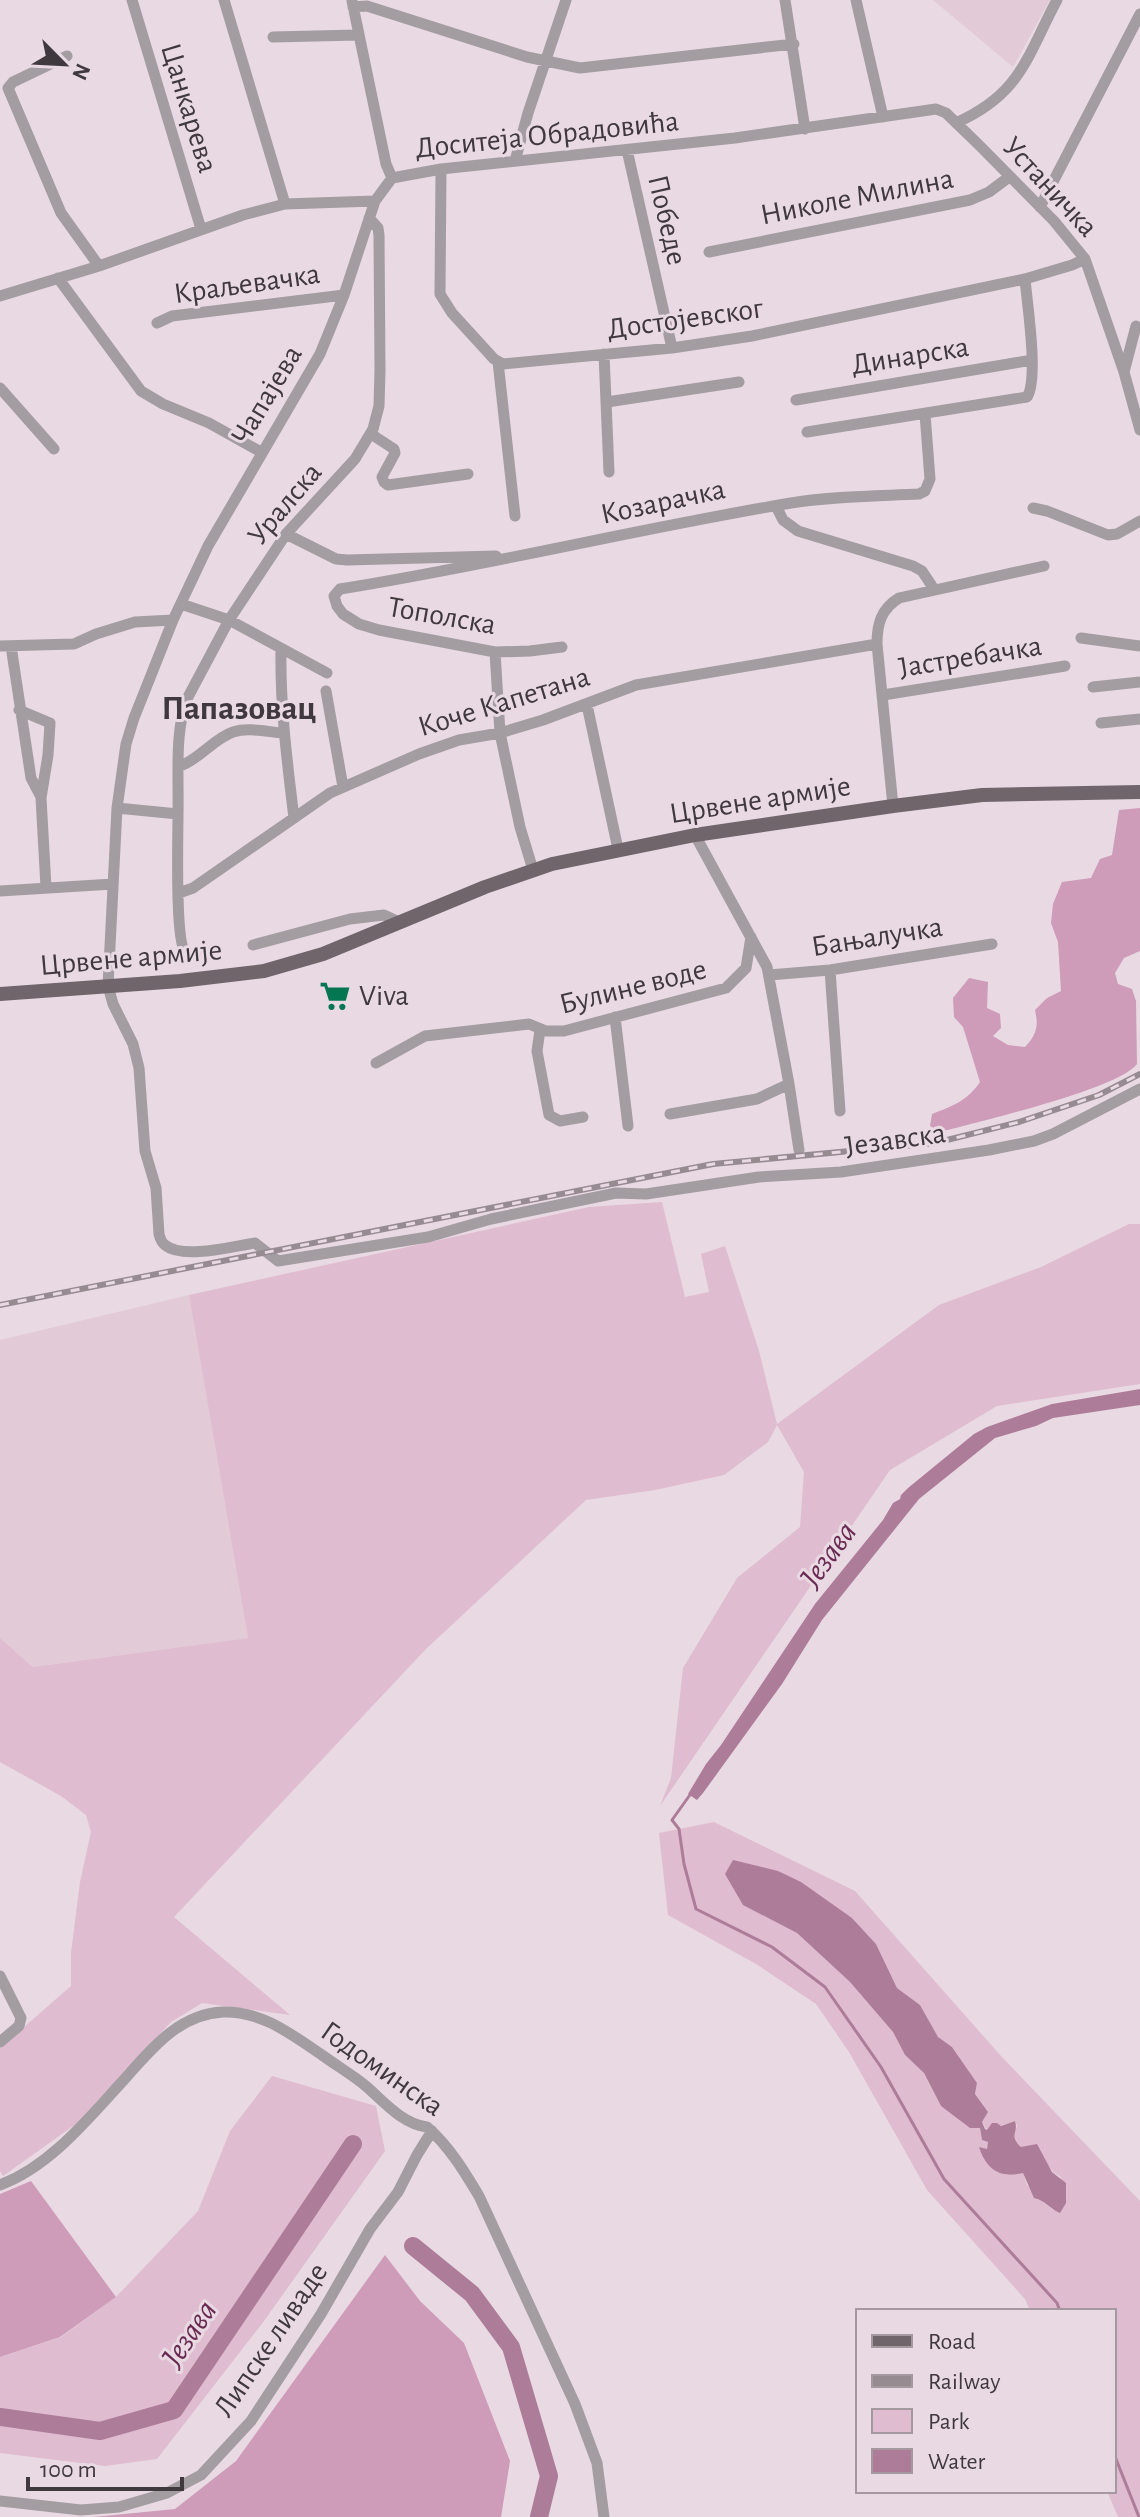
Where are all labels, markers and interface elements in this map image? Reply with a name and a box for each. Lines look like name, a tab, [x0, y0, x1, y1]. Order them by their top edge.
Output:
north arrow	[24, 24, 104, 104]
street label: Цанкарева	[155, 40, 223, 176]
text: N	[68, 60, 95, 83]
street label: Доситеја Обрадовића	[414, 106, 680, 164]
street label: Устаничка	[997, 131, 1103, 243]
street label: Николе Милина	[758, 164, 956, 230]
street label: Победе	[642, 172, 692, 268]
street label: Краљевачка	[172, 259, 322, 309]
street label: Достојевског	[605, 293, 765, 345]
street label: Динарска	[849, 332, 971, 380]
street label: Чапајева	[226, 340, 308, 450]
street label: Уралска	[242, 457, 328, 551]
street label: Козарачка	[598, 474, 728, 530]
street label: Тополска	[386, 592, 498, 640]
street label: Јастребачка	[896, 631, 1044, 683]
street label: Коче Капетана	[415, 662, 593, 742]
district label: Папазовац	[162, 692, 316, 726]
street label: Црвене армије	[667, 771, 853, 829]
street label: Бањалучка	[809, 912, 945, 962]
street label: Црвене армије	[39, 935, 223, 981]
street label: Булине воде	[556, 954, 710, 1020]
supermarket icon: Viva	[318, 979, 352, 1013]
place label: Viva	[359, 981, 409, 1011]
street label: Језавска	[842, 1118, 948, 1162]
water label: Језава	[793, 1516, 862, 1595]
street label: Годоминска	[315, 2016, 449, 2122]
street label: Липске ливаде	[209, 2258, 333, 2422]
water label: Језава	[155, 2295, 223, 2374]
legend	[856, 2309, 1116, 2493]
text: Road	[928, 2330, 976, 2354]
text: Railway	[928, 2370, 1000, 2394]
text: Park	[928, 2410, 969, 2434]
scale bar	[28, 2441, 182, 2491]
text: Water	[928, 2450, 986, 2474]
text: 100 m	[40, 2458, 97, 2482]

